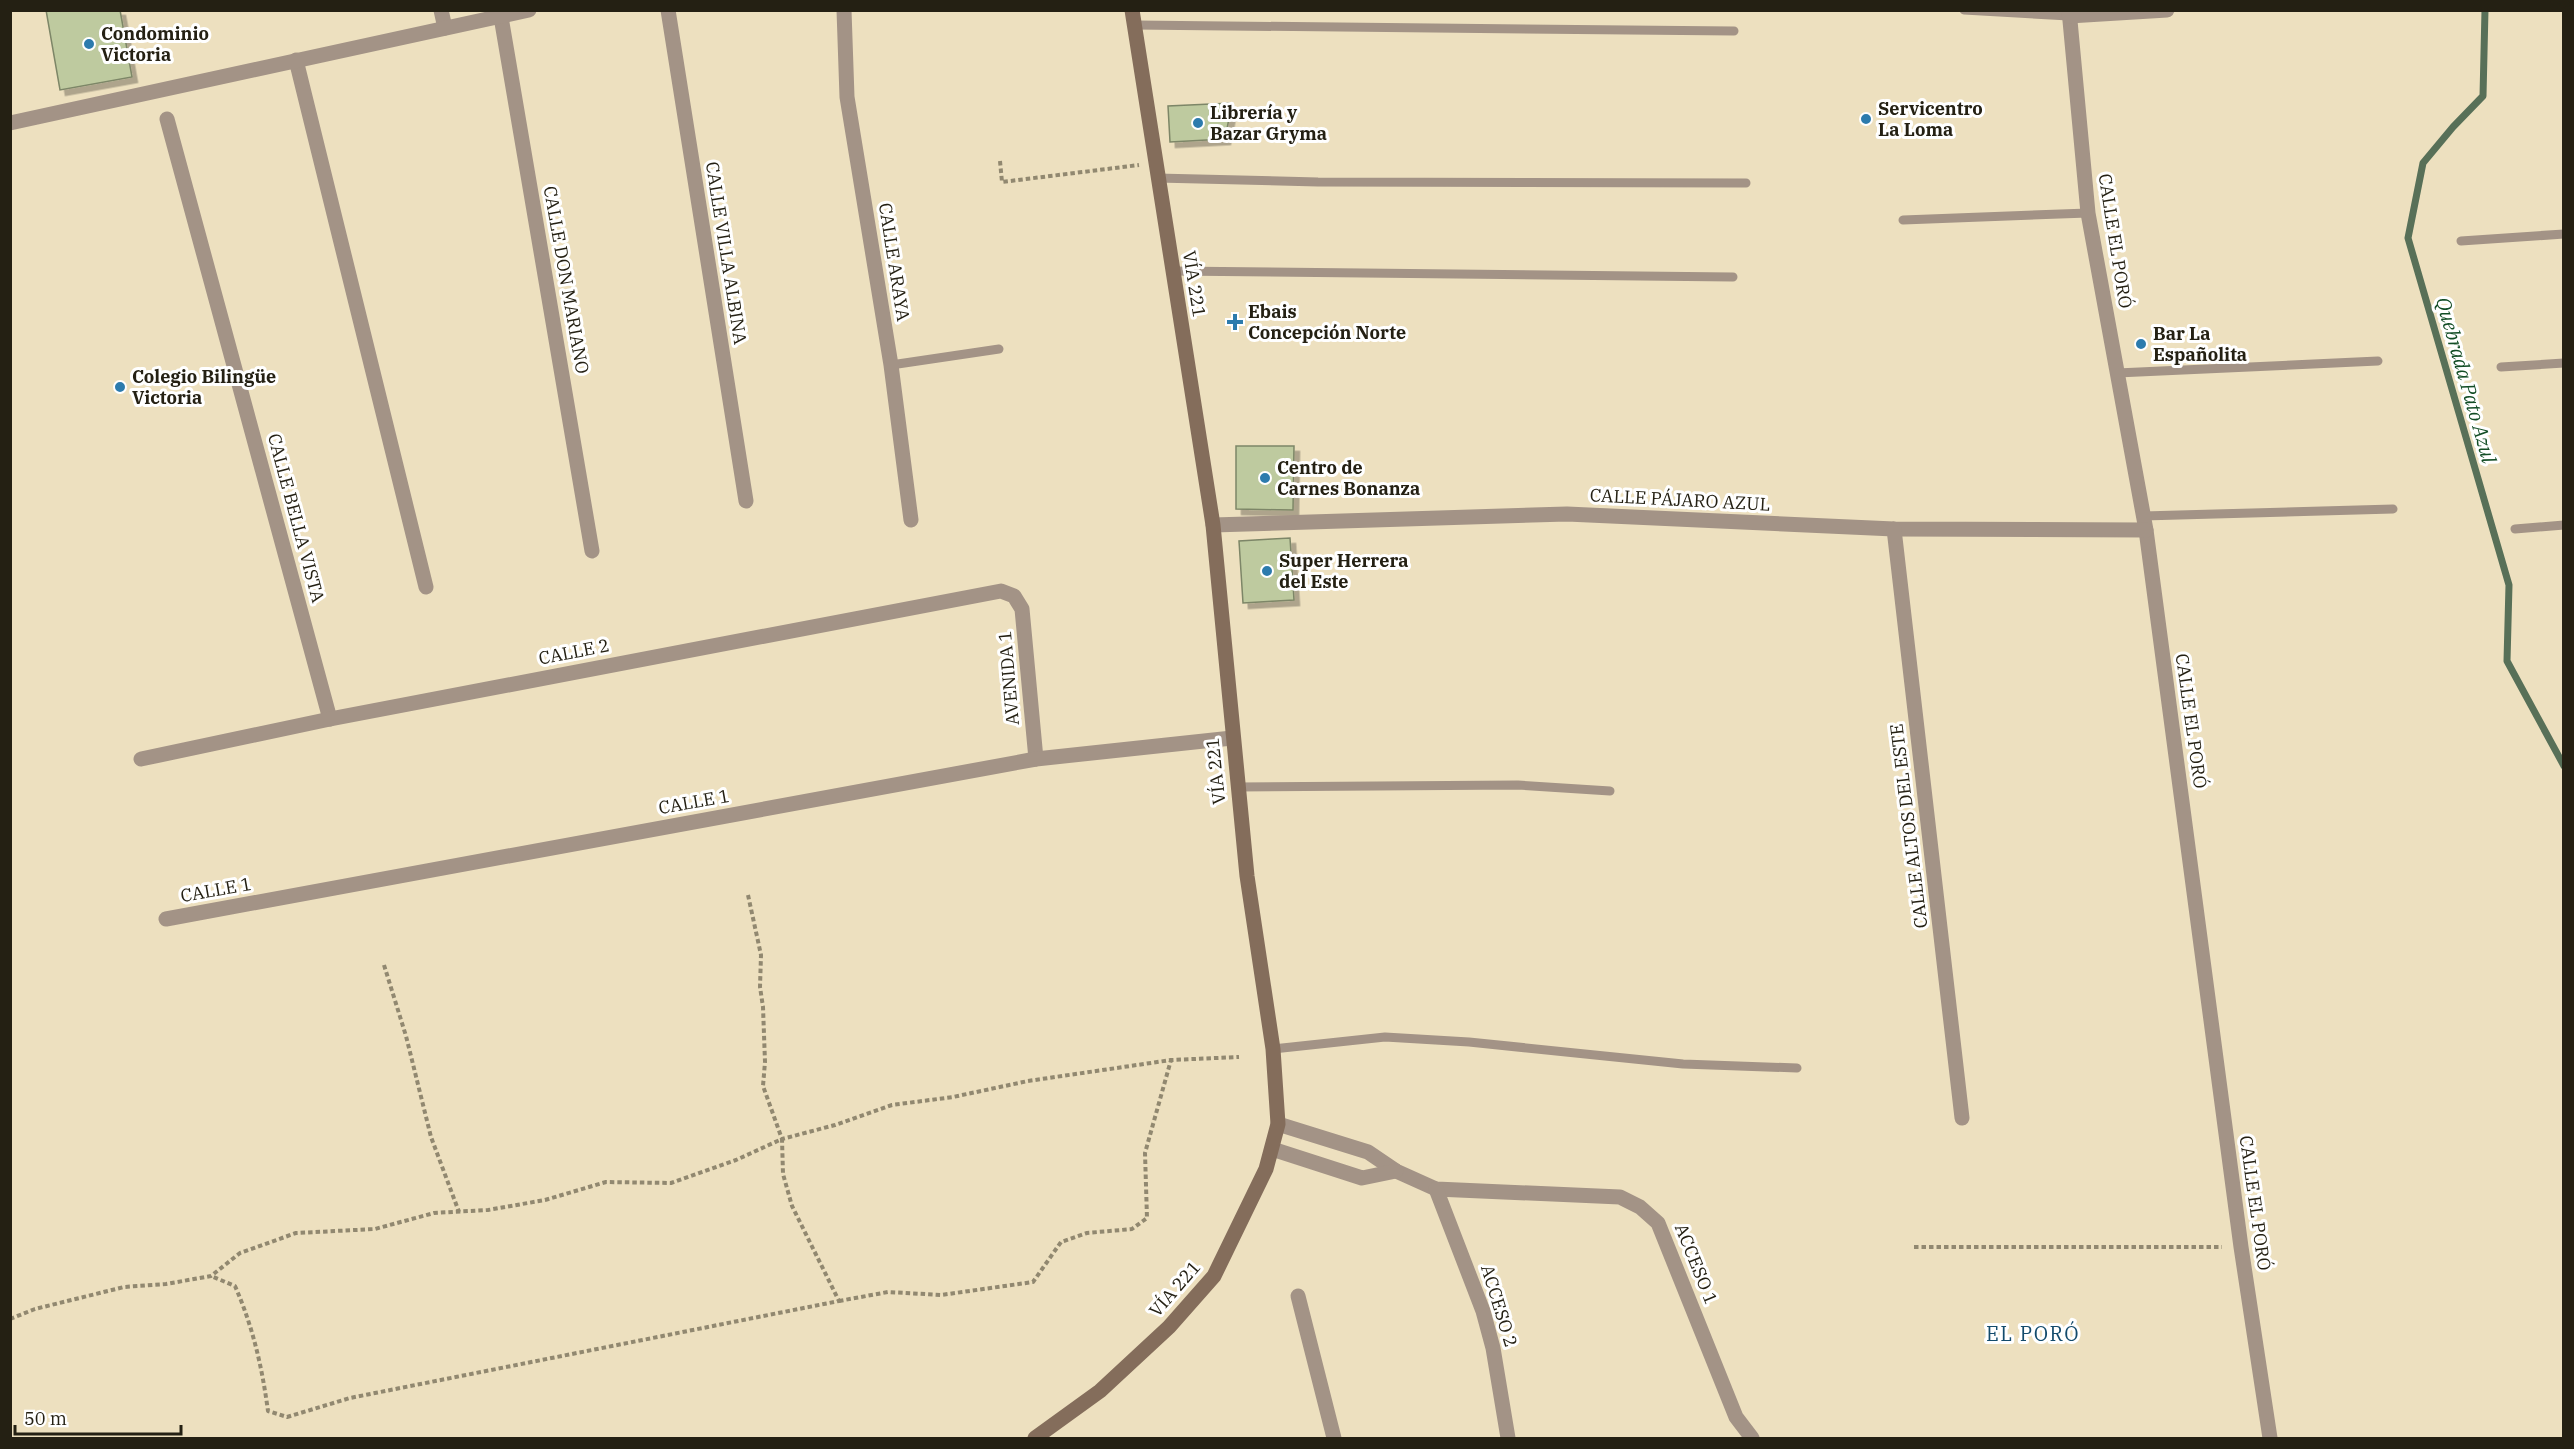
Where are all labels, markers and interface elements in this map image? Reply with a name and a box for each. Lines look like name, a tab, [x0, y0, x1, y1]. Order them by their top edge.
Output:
place label: Condominio Victoria	[101, 22, 209, 66]
marker: Condominio Victoria	[82, 37, 96, 51]
place label: Servicentro La Loma	[1878, 97, 1983, 141]
place label: Librería y Bazar Gryma	[1210, 101, 1327, 145]
marker: Servicentro La Loma	[1859, 112, 1873, 126]
marker: Librería y Bazar Gryma	[1191, 116, 1205, 130]
street label: CALLE VILLA ALBINA	[701, 160, 752, 347]
street label: CALLE EL PORÓ	[2093, 172, 2138, 310]
street label: CALLE DON MARIANO	[539, 184, 594, 376]
street label: CALLE ARAYA	[874, 201, 915, 323]
street label: VÍA 221	[1178, 249, 1211, 319]
water label: Quebrada Pato Azul	[2430, 294, 2503, 466]
place label: Ebais Concepción Norte	[1248, 300, 1406, 344]
marker: Ebais Concepción Norte	[1226, 313, 1244, 331]
place label: Bar La Españolita	[2153, 322, 2247, 366]
marker: Bar La Españolita	[2134, 337, 2148, 351]
place label: Colegio Bilingüe Victoria	[132, 365, 276, 409]
marker: Colegio Bilingüe Victoria	[113, 380, 127, 394]
street label: CALLE BELLA VISTA	[263, 431, 330, 606]
place label: Centro de Carnes Bonanza	[1277, 456, 1420, 500]
marker: Centro de Carnes Bonanza	[1258, 471, 1272, 485]
street label: CALLE PÁJARO AZUL	[1589, 483, 1771, 516]
place label: Super Herrera del Este	[1279, 549, 1409, 593]
marker: Super Herrera del Este	[1260, 564, 1274, 578]
street label: AVENIDA 1	[993, 630, 1024, 726]
street label: CALLE 2	[537, 633, 611, 670]
street label: CALLE EL PORÓ	[2171, 652, 2212, 790]
street label: CALLE ALTOS DEL ESTE	[1885, 722, 1932, 930]
street label: VÍA 221	[1201, 736, 1230, 806]
street label: CALLE 1	[657, 784, 731, 819]
street label: CALLE 1	[179, 872, 253, 907]
street label: CALLE EL PORÓ	[2235, 1134, 2276, 1272]
street label: ACCESO 1	[1670, 1220, 1723, 1308]
street label: VÍA 221	[1144, 1256, 1205, 1322]
street label: ACCESO 2	[1476, 1262, 1523, 1350]
district label: EL PORÓ	[1986, 1320, 2080, 1347]
scale bar	[15, 1398, 182, 1436]
text: 50 m	[24, 1407, 67, 1430]

